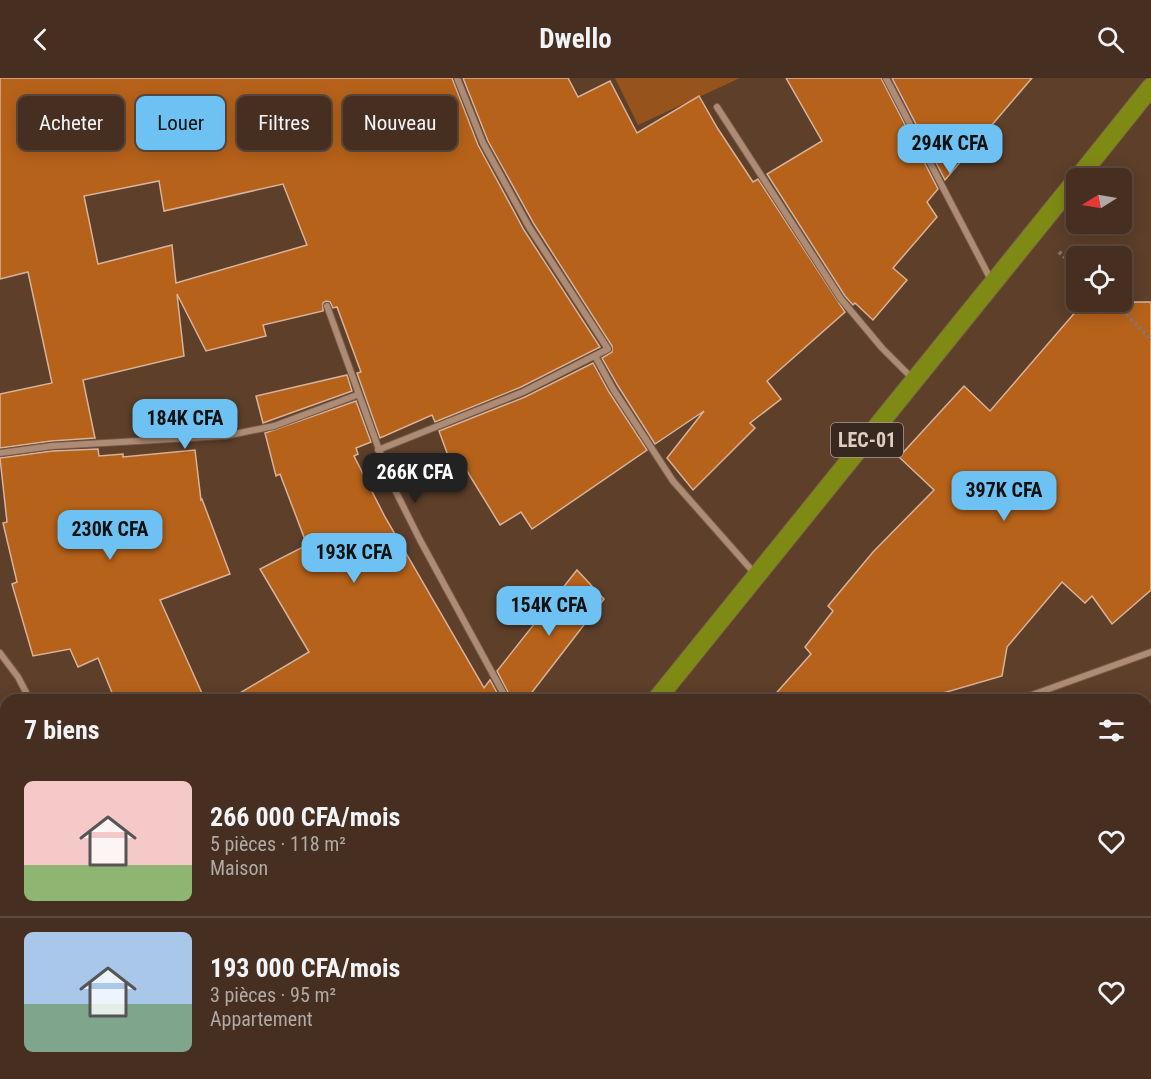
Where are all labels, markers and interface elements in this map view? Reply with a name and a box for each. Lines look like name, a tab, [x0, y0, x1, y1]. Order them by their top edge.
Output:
icon: back	[24, 23, 57, 56]
text: Dwello	[539, 23, 612, 55]
icon: search	[1094, 23, 1127, 56]
chip: Acheter	[18, 96, 124, 150]
chip: Louer	[136, 96, 225, 150]
chip: Filtres	[237, 96, 331, 150]
chip: Nouveau	[343, 96, 457, 150]
pin: 294K CFA	[888, 124, 1012, 175]
text: 294K CFA	[912, 131, 989, 155]
north arrow	[1066, 168, 1132, 234]
map controls	[1066, 168, 1132, 312]
button: locate	[1066, 246, 1132, 312]
pin: 184K CFA	[123, 399, 247, 450]
text: 184K CFA	[147, 406, 224, 430]
road number: LEC-01	[831, 423, 903, 457]
pin: 266K CFA	[353, 453, 477, 504]
text: 266K CFA	[377, 460, 454, 484]
pin: 397K CFA	[942, 471, 1066, 522]
text: 397K CFA	[966, 478, 1043, 502]
pin: 230K CFA	[48, 510, 172, 561]
text: 230K CFA	[72, 517, 149, 541]
pin: 193K CFA	[292, 533, 416, 584]
text: 193K CFA	[316, 540, 393, 564]
pin: 154K CFA	[487, 586, 611, 637]
text: 154K CFA	[511, 593, 588, 617]
icon: filters	[1095, 714, 1128, 747]
text: 7 biens	[24, 715, 100, 745]
text: 266 000 CFA/mois	[210, 802, 400, 832]
icon: home	[72, 805, 144, 877]
icon: heart	[1095, 825, 1128, 858]
text: 5 pièces · 118 m²	[210, 832, 346, 856]
text: Maison	[210, 856, 268, 880]
text: 193 000 CFA/mois	[210, 953, 400, 983]
icon: home	[72, 956, 144, 1028]
icon: heart	[1095, 976, 1128, 1009]
text: 3 pièces · 95 m²	[210, 983, 336, 1007]
text: Appartement	[210, 1007, 313, 1031]

